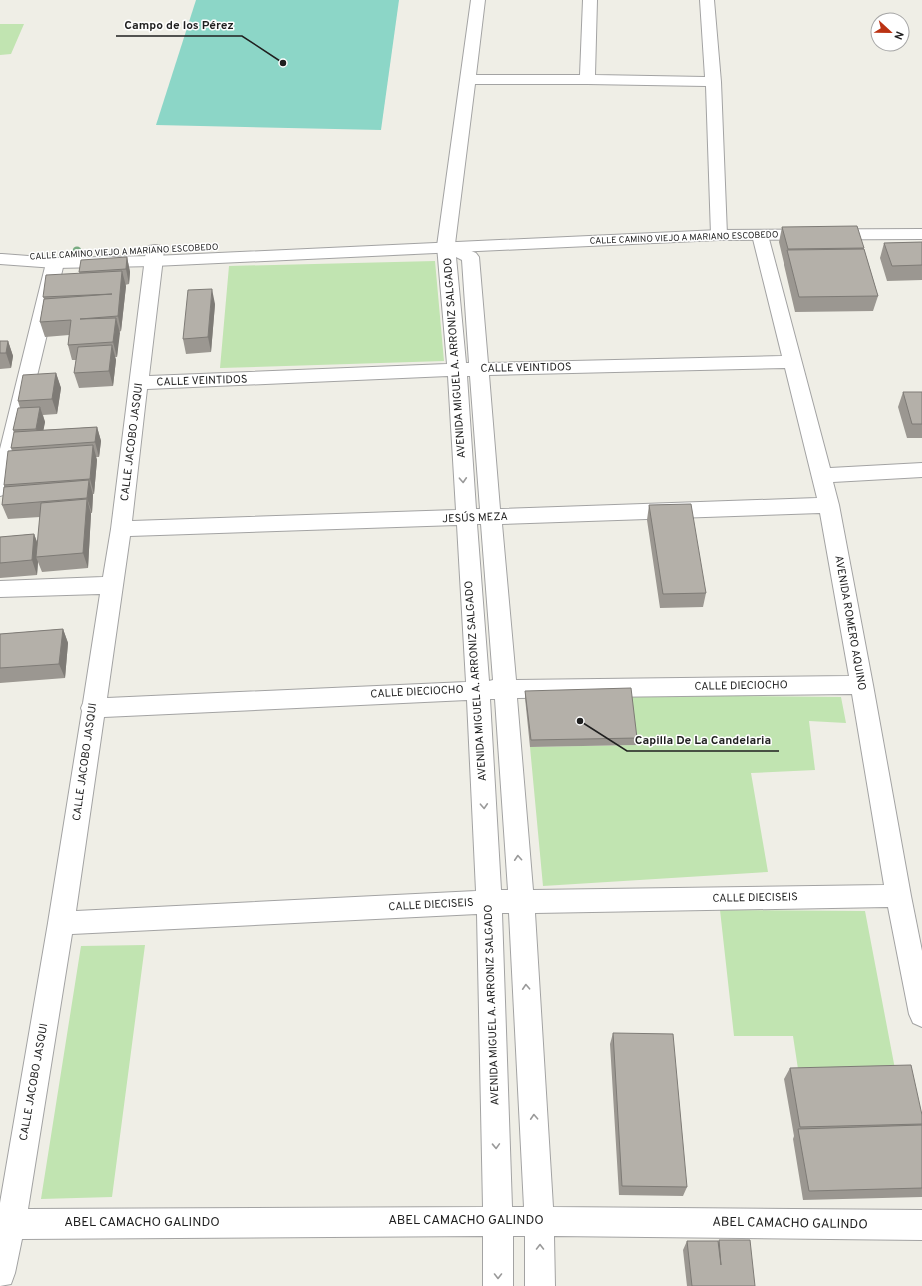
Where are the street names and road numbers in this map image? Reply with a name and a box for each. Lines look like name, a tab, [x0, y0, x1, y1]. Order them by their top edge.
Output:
street label: CALLE CAMINO VIEJO A MARIANO ESCOBEDO	[589, 229, 779, 247]
street label: CALLE CAMINO VIEJO A MARIANO ESCOBEDO	[29, 242, 219, 262]
street label: AVENIDA MIGUEL A. ARRONIZ SALGADO	[441, 257, 469, 459]
street label: CALLE VEINTIDOS	[480, 360, 572, 376]
street label: CALLE VEINTIDOS	[156, 372, 248, 390]
street label: CALLE JACOBO JASQUI	[118, 382, 146, 502]
street label: JESÚS MEZA	[442, 509, 508, 526]
street label: AVENIDA ROMERO AQUINO	[831, 554, 869, 692]
street label: AVENIDA MIGUEL A. ARRONIZ SALGADO	[462, 580, 490, 782]
street label: CALLE DIECIOCHO	[694, 678, 788, 694]
street label: CALLE DIECIOCHO	[370, 683, 464, 701]
street label: CALLE JACOBO JASQUI	[70, 702, 100, 822]
street label: CALLE DIECISEIS	[712, 890, 798, 906]
street label: CALLE DIECISEIS	[388, 896, 474, 914]
street label: AVENIDA MIGUEL A. ARRONIZ SALGADO	[481, 904, 503, 1106]
street label: CALLE JACOBO JASQUI	[17, 1022, 51, 1142]
street label: ABEL CAMACHO GALINDO	[388, 1213, 544, 1229]
street label: ABEL CAMACHO GALINDO	[64, 1215, 220, 1231]
street label: ABEL CAMACHO GALINDO	[712, 1215, 868, 1233]

